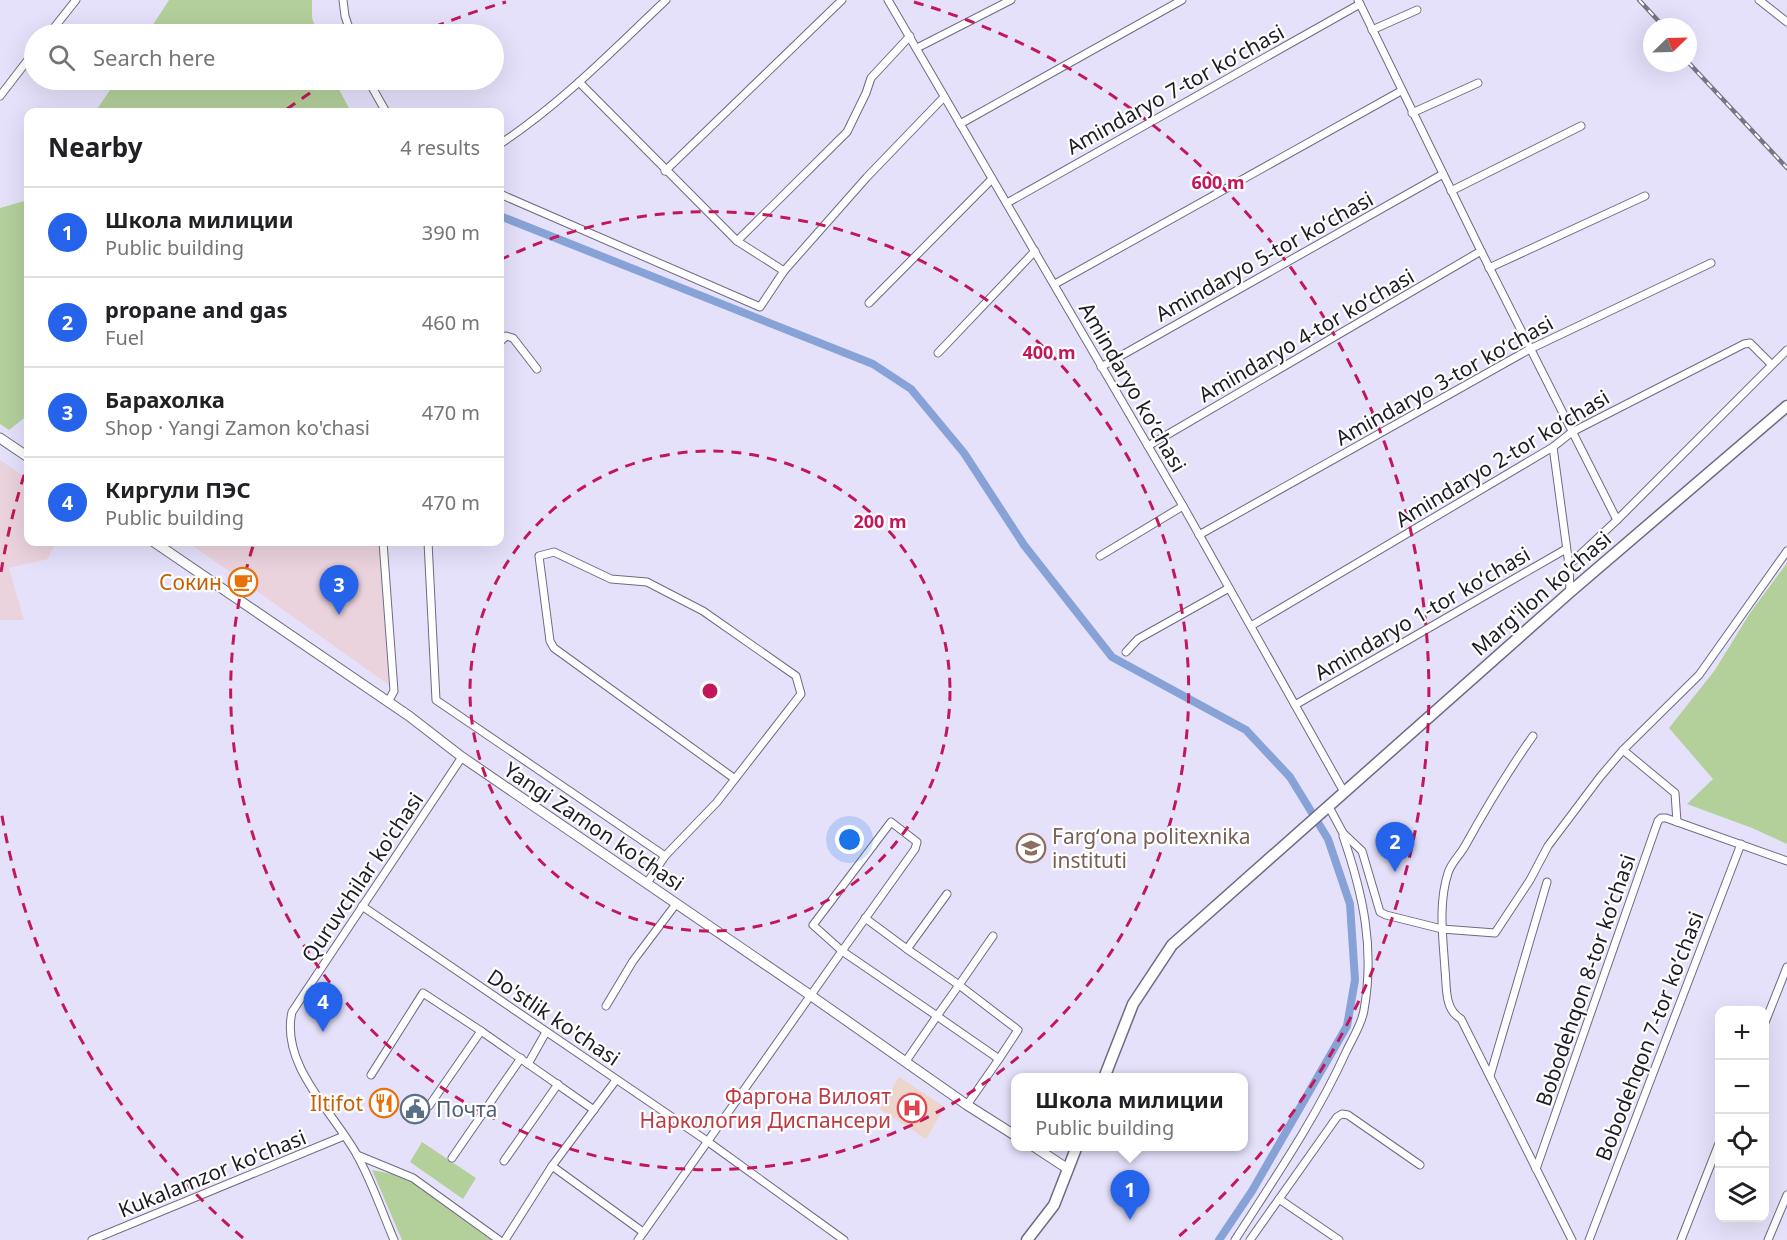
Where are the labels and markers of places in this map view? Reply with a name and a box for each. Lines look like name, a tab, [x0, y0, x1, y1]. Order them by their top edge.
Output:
cafe icon: Сокин	[227, 566, 259, 598]
pin: 3	[320, 566, 358, 615]
place label: Сокин	[159, 568, 222, 596]
centre of rings	[700, 681, 720, 701]
place label: Fargʻona politexnika instituti	[1052, 822, 1251, 874]
pin: 2	[1376, 822, 1414, 872]
school or university icon: Fargʻona politexnika instituti	[1015, 832, 1047, 864]
pin: 4	[304, 982, 342, 1032]
place label: Фаргона Вилоят Наркология Диспансери	[640, 1082, 891, 1134]
restaurant icon: Iltifot	[368, 1087, 400, 1119]
place label: Iltifot	[310, 1089, 363, 1117]
hospital icon: Фаргона Вилоят Наркология Диспансери	[896, 1092, 928, 1124]
public building icon: Почта	[399, 1093, 431, 1125]
place label: Почта	[436, 1095, 497, 1123]
pin: 1	[1110, 1170, 1150, 1220]

